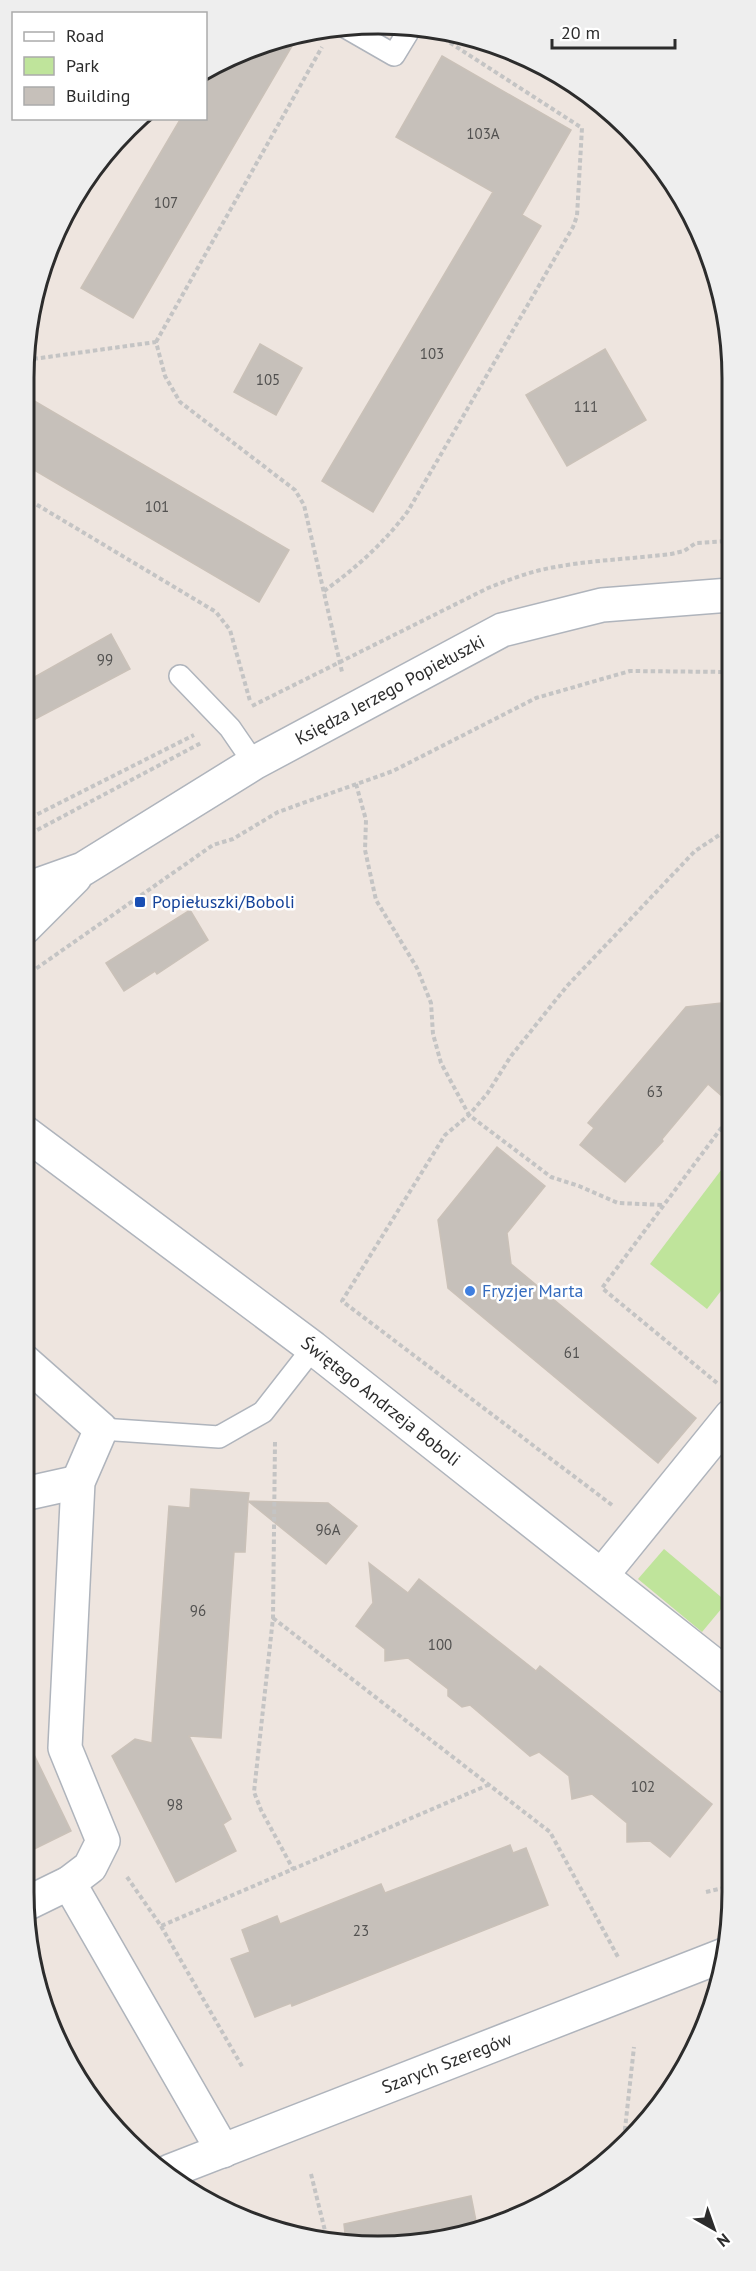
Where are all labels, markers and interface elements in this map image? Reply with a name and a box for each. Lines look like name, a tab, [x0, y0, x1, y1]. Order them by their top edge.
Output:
legend	[12, 12, 207, 120]
scale bar	[552, 12, 675, 50]
text: 20 m	[561, 21, 600, 44]
text: Road	[66, 24, 104, 47]
text: Park	[66, 54, 99, 77]
text: Building	[66, 84, 130, 107]
house number: 103A	[466, 124, 500, 143]
house number: 107	[154, 193, 178, 212]
house number: 103	[420, 344, 444, 363]
house number: 105	[256, 370, 280, 389]
house number: 111	[574, 397, 598, 416]
house number: 101	[145, 497, 169, 516]
street label: Księdza Jerzego Popiełuszki	[291, 630, 488, 750]
house number: 99	[97, 650, 113, 669]
place label: Popiełuszki/Boboli	[152, 890, 295, 913]
marker: Popiełuszki/Boboli	[133, 895, 147, 909]
house number: 63	[647, 1082, 663, 1101]
place label: Fryzjer Marta	[482, 1279, 583, 1302]
marker: Fryzjer Marta	[463, 1284, 477, 1298]
street label: Świętego Andrzeja Boboli	[297, 1331, 465, 1471]
house number: 61	[564, 1343, 580, 1362]
house number: 96A	[315, 1520, 341, 1539]
house number: 96	[190, 1601, 206, 1620]
house number: 100	[428, 1635, 452, 1654]
house number: 102	[631, 1777, 655, 1796]
house number: 98	[167, 1795, 183, 1814]
house number: 23	[353, 1921, 369, 1940]
street label: Szarych Szeregów	[378, 2027, 516, 2098]
north arrow	[684, 2199, 744, 2259]
text: N	[713, 2229, 734, 2252]

